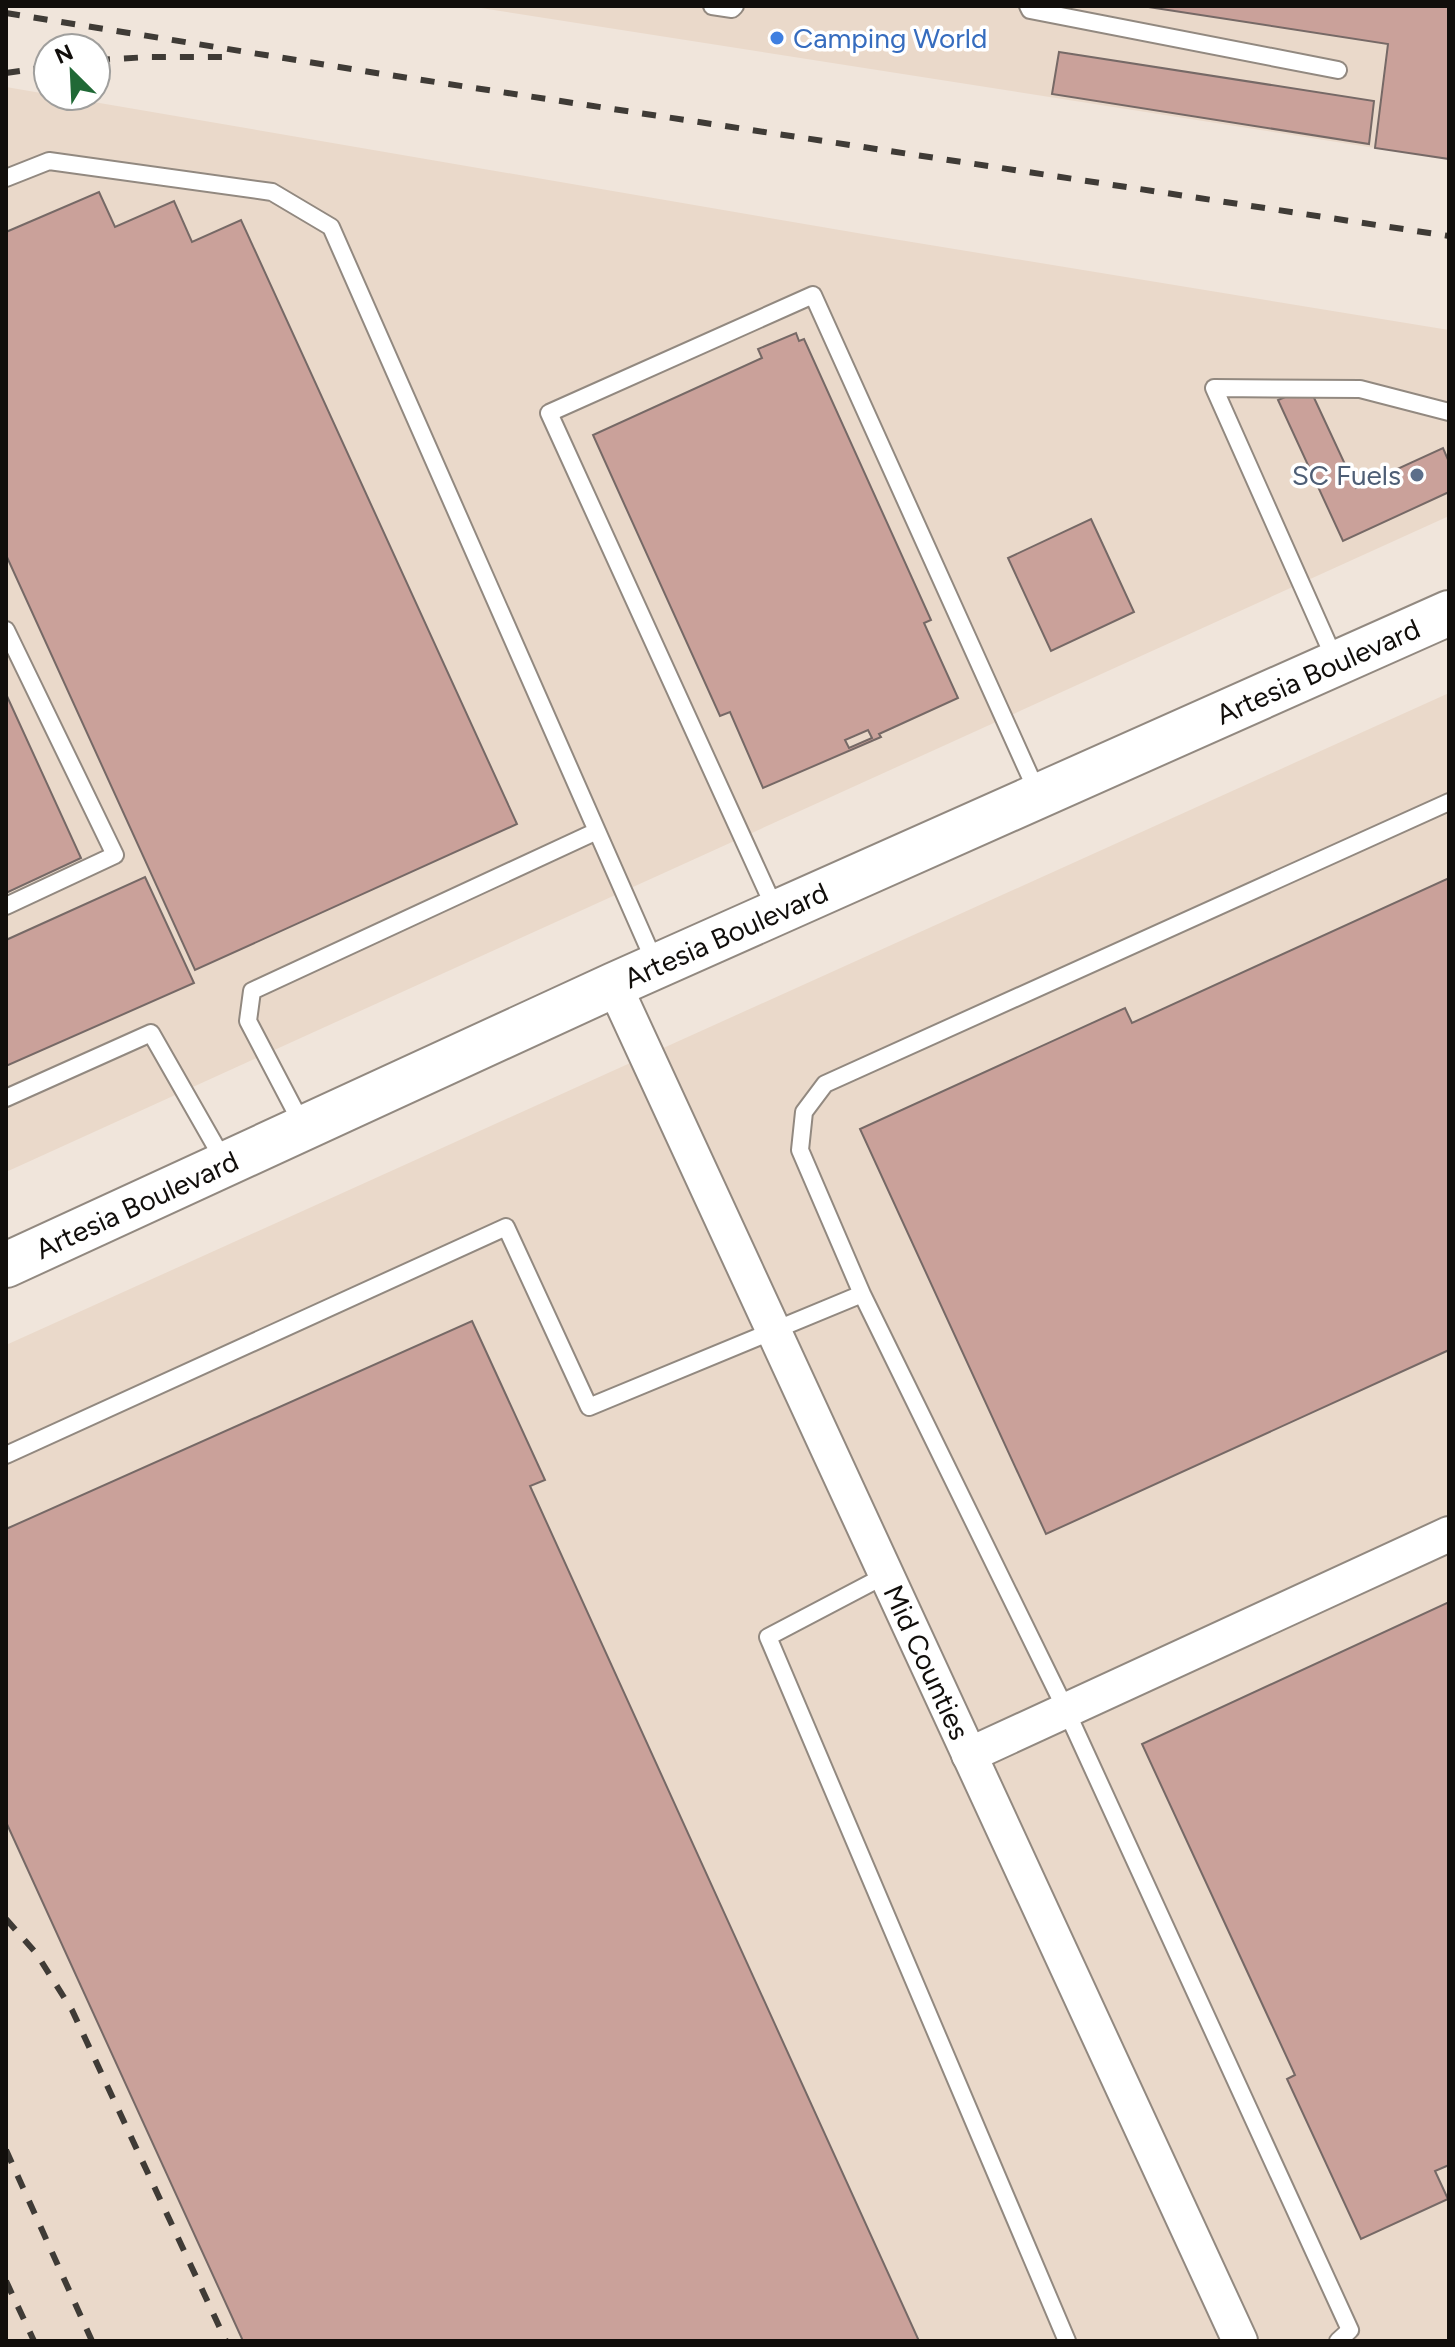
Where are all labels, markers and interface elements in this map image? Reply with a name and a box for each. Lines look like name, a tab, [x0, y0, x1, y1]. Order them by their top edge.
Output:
place label: Camping World	[793, 21, 987, 55]
marker: Camping World	[768, 29, 786, 47]
north arrow	[32, 32, 112, 112]
text: N	[51, 38, 77, 70]
place label: SC Fuels	[1292, 458, 1401, 492]
marker: SC Fuels	[1408, 466, 1426, 484]
street label: Artesia Boulevard	[1211, 611, 1425, 732]
street label: Artesia Boulevard	[619, 875, 833, 995]
street label: Artesia Boulevard	[30, 1143, 244, 1266]
street label: Mid Counties	[876, 1580, 977, 1745]

